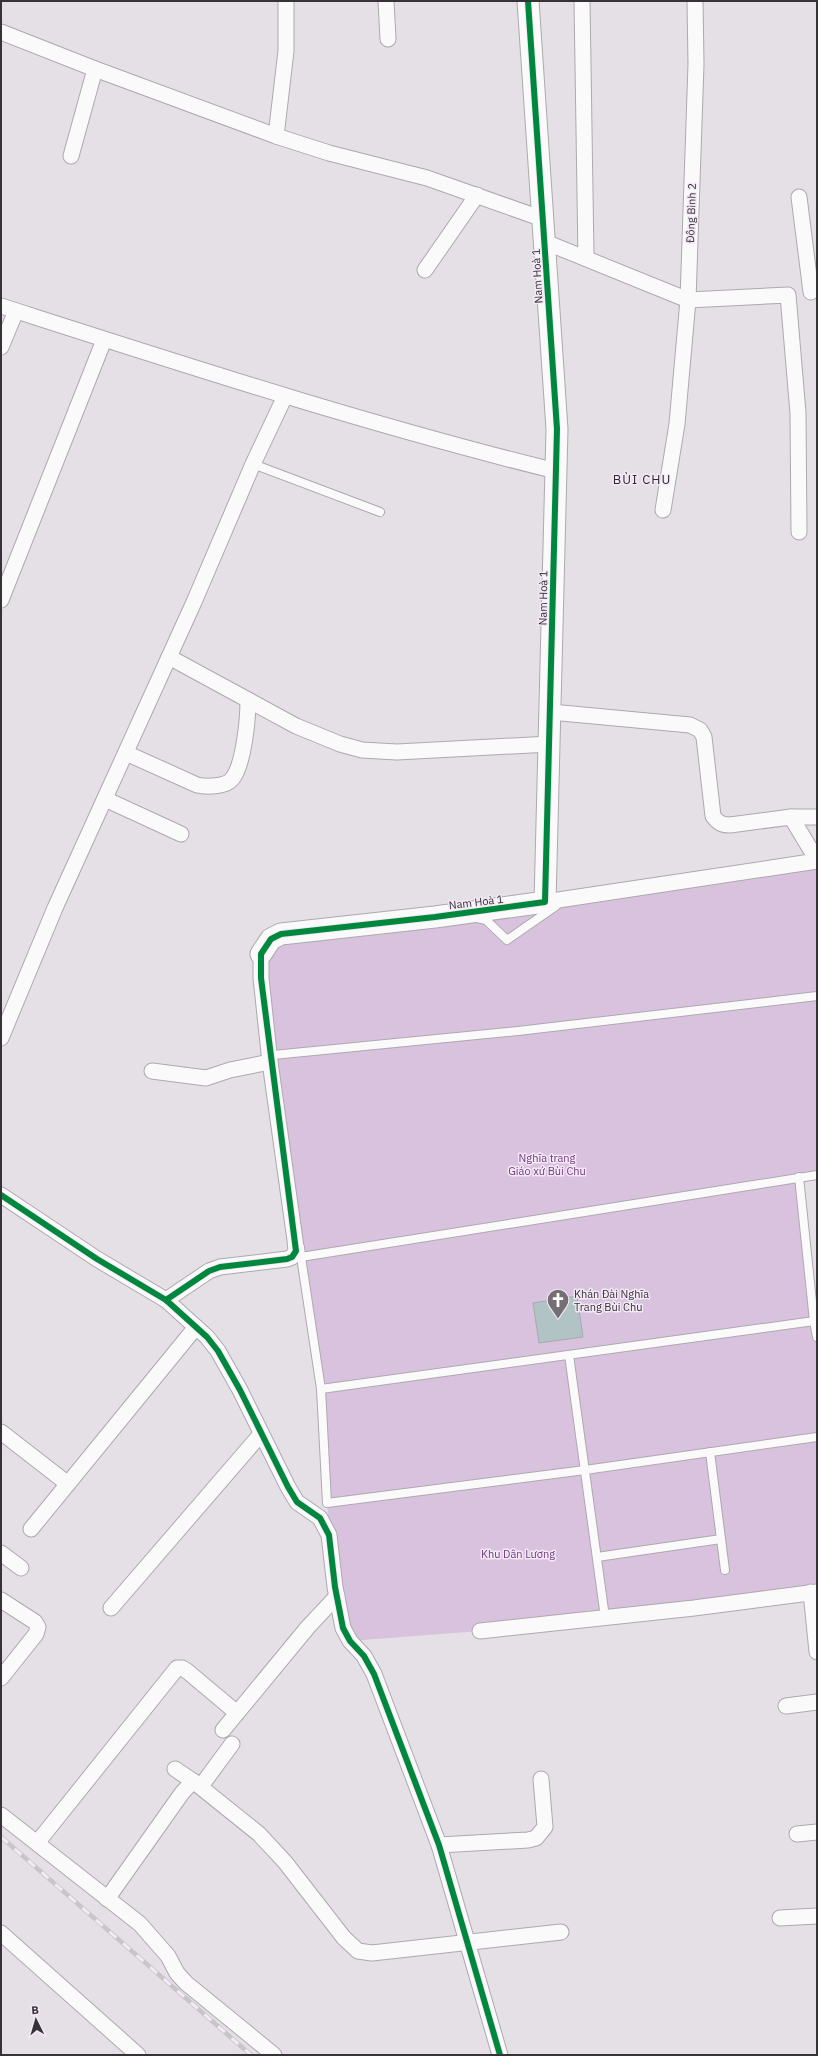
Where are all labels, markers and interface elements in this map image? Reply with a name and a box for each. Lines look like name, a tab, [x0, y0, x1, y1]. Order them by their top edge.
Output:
street label: Đông Bình 2	[683, 183, 699, 243]
street label: Nam Hoà 1	[529, 248, 545, 304]
district label: BÙI CHU	[613, 471, 671, 488]
street label: Nam Hoà 1	[536, 570, 550, 626]
street label: Nam Hoà 1	[448, 892, 504, 912]
park label: Nghĩa trang Giáo xứ Bùi Chu	[508, 1151, 586, 1178]
church icon: Khán Đài Nghĩa Trang Bùi Chu	[545, 1287, 571, 1320]
place label: Khán Đài Nghĩa Trang Bùi Chu	[574, 1287, 649, 1314]
park label: Khu Dân Lương	[481, 1547, 555, 1561]
north arrow	[16, 2000, 56, 2040]
text: B	[31, 2003, 39, 2017]

